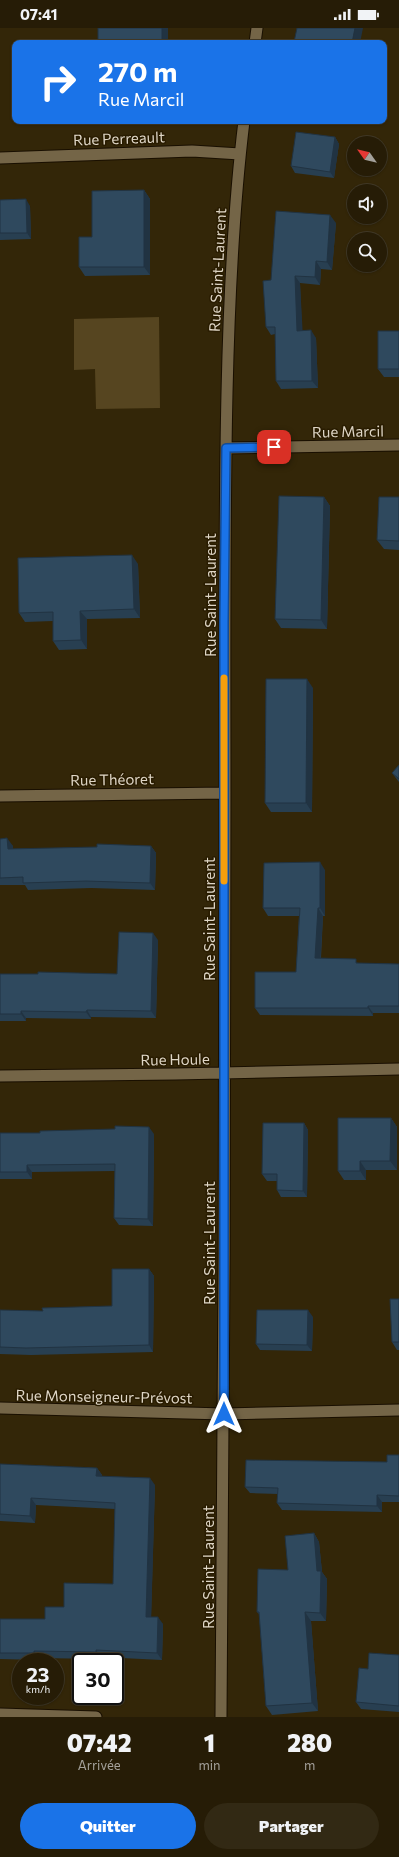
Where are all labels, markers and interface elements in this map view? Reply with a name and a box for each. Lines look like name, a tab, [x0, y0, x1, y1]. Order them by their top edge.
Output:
text: 07:41	[20, 5, 58, 23]
text: 270 m	[98, 54, 177, 88]
icon: right	[32, 56, 84, 108]
text: Rue Marcil	[98, 88, 184, 110]
street label: Rue Perreault	[73, 127, 165, 149]
north arrow	[347, 136, 387, 176]
map controls	[347, 136, 387, 272]
button: sound	[347, 184, 387, 224]
street label: Rue Saint-Laurent	[205, 208, 229, 332]
button: search	[347, 232, 387, 272]
street label: Rue Marcil	[312, 421, 384, 441]
pin	[257, 430, 291, 464]
icon: arrive	[263, 436, 285, 458]
street label: Rue Saint-Laurent	[201, 533, 219, 657]
street label: Rue Théoret	[70, 769, 154, 789]
street label: Rue Saint-Laurent	[200, 857, 218, 981]
street label: Rue Houle	[140, 1049, 210, 1069]
street label: Rue Saint-Laurent	[200, 1181, 218, 1305]
street label: Rue Monseigneur-Prévost	[15, 1385, 193, 1407]
position arrow	[203, 1393, 245, 1435]
street label: Rue Saint-Laurent	[199, 1505, 217, 1629]
speed limit sign: 30	[72, 1653, 124, 1705]
text: 23	[26, 1662, 50, 1686]
text: km/h	[26, 1683, 50, 1695]
text: 07:42	[67, 1728, 132, 1757]
text: 1	[204, 1728, 215, 1757]
text: 280	[287, 1728, 332, 1757]
text: Arrivée	[78, 1757, 121, 1773]
text: min	[198, 1757, 221, 1773]
text: m	[304, 1757, 315, 1773]
button: Quitter	[20, 1803, 196, 1849]
button: Partager	[204, 1803, 379, 1849]

